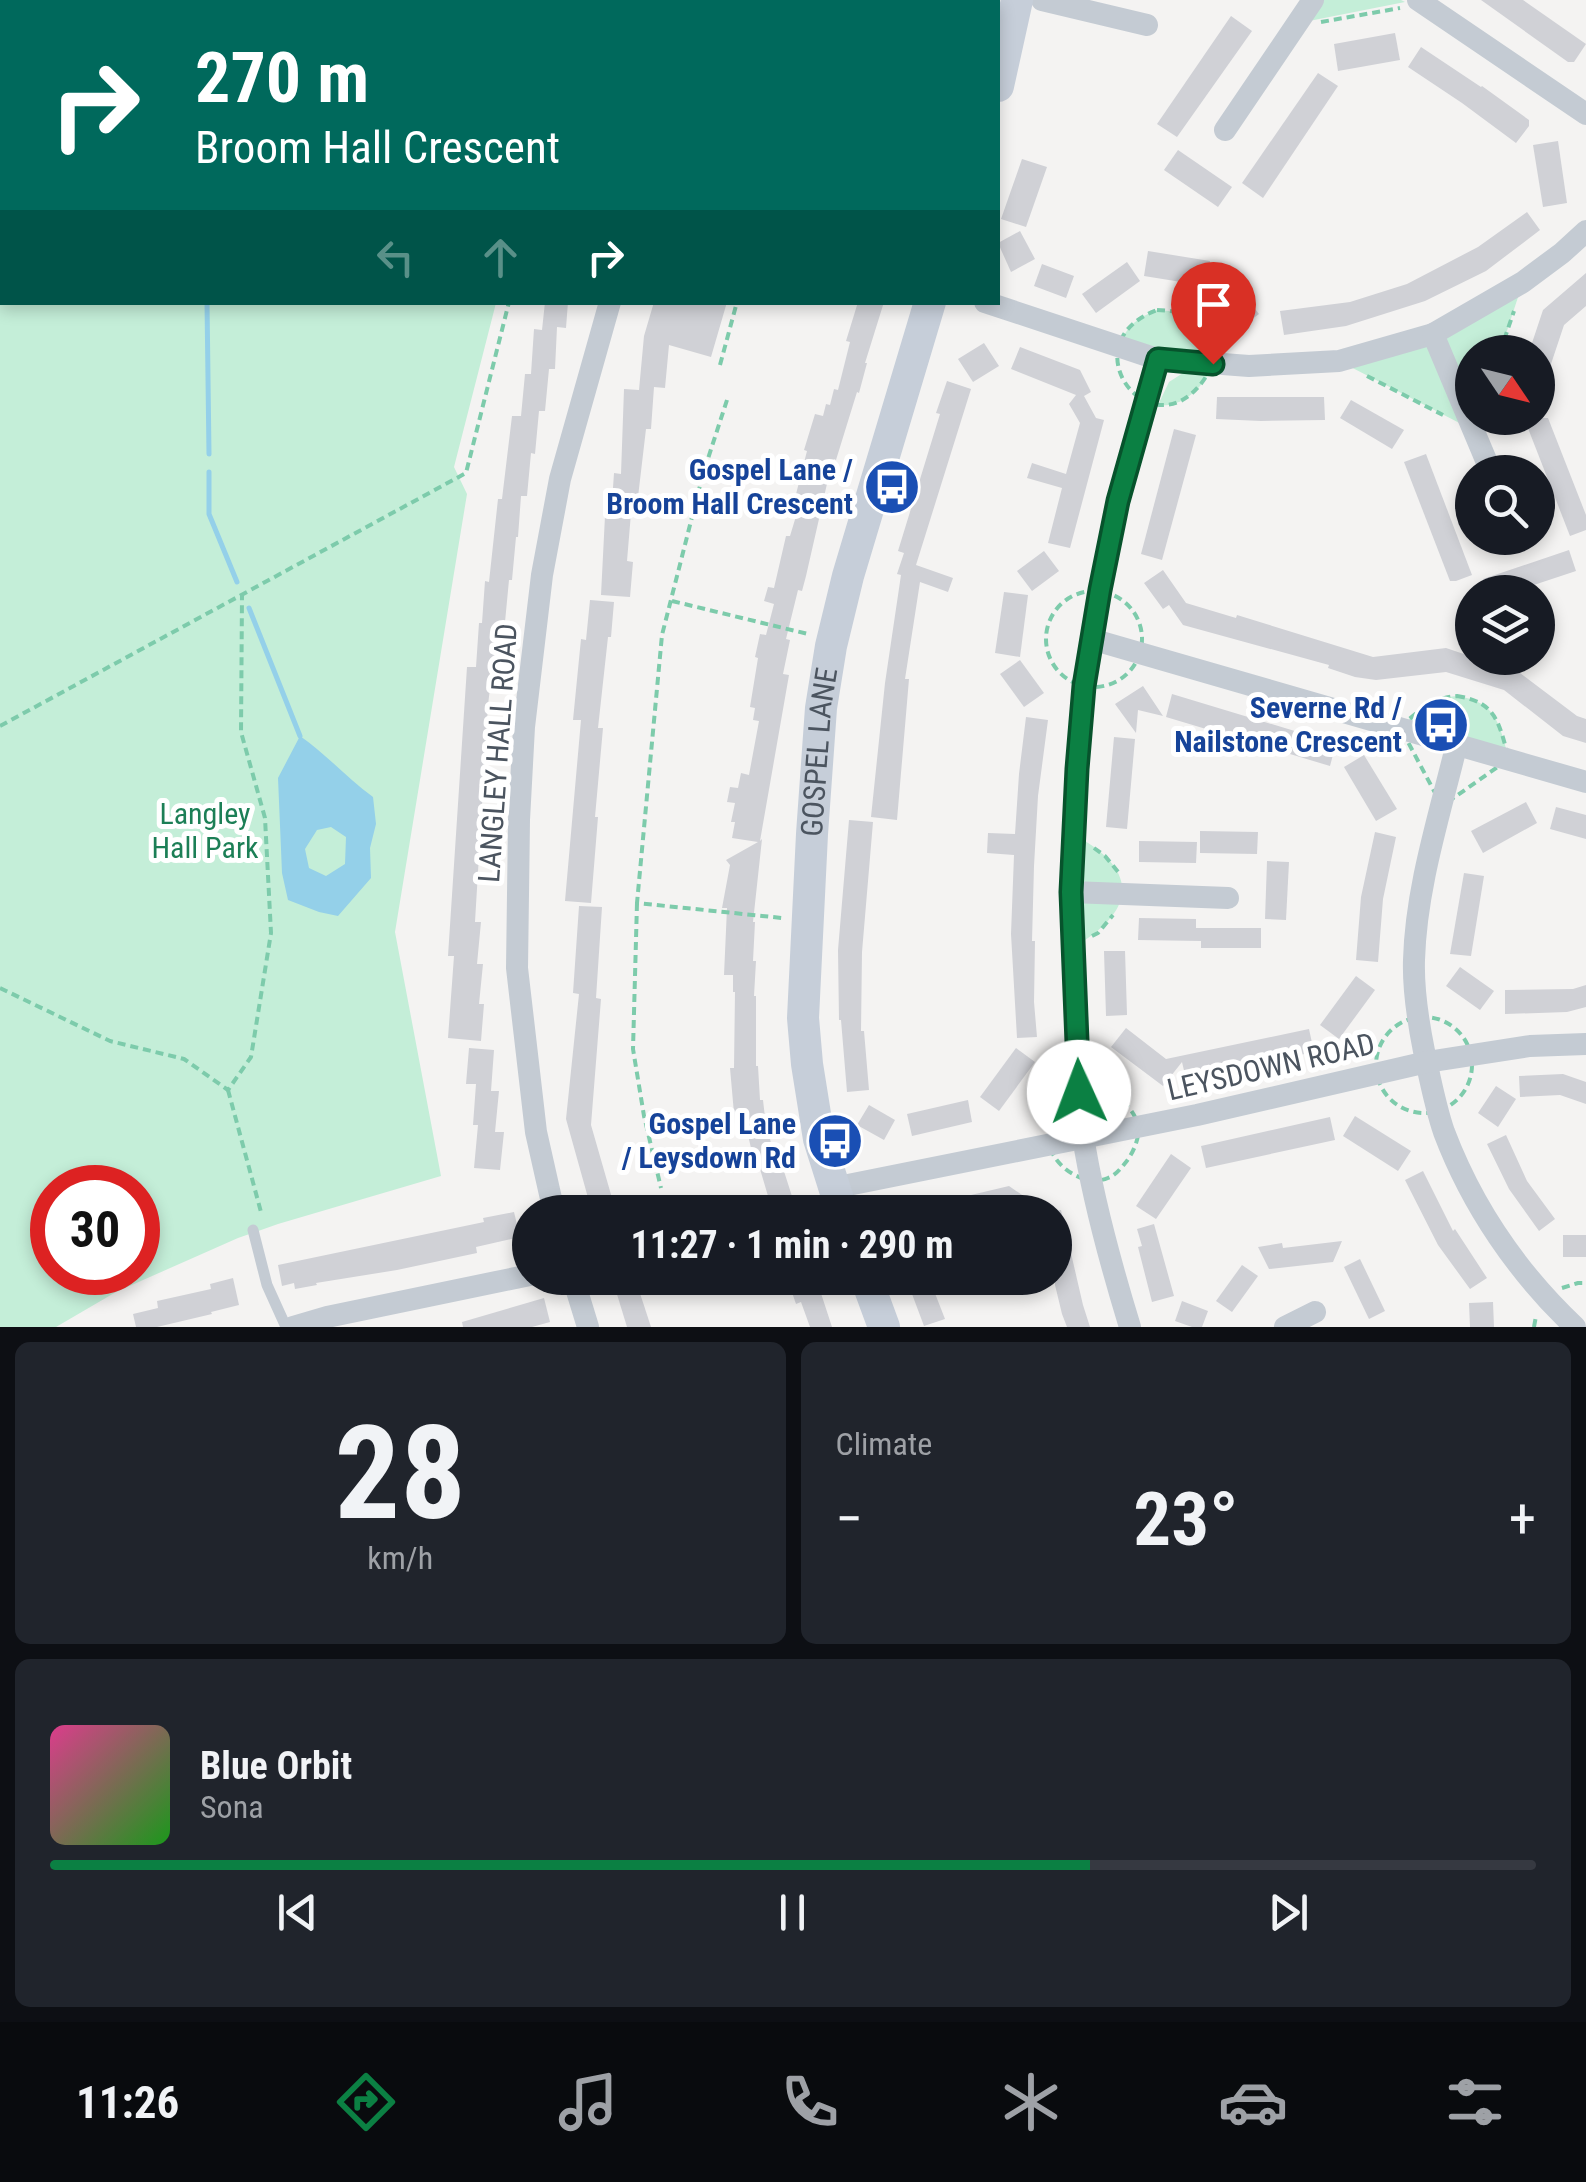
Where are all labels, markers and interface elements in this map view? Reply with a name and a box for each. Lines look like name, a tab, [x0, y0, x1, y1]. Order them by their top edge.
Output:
text: 270 m	[195, 37, 369, 119]
icon: right	[30, 40, 160, 170]
text: Broom Hall Crescent	[195, 121, 560, 174]
icon: left	[368, 230, 423, 285]
icon: ahead	[473, 230, 528, 285]
icon: right	[578, 230, 633, 285]
pin	[1171, 262, 1256, 365]
icon: arrive	[1186, 277, 1241, 332]
north arrow	[1455, 335, 1555, 435]
map controls	[1455, 335, 1555, 675]
place label: Gospel Lane / Broom Hall Crescent	[606, 452, 853, 521]
button: search	[1455, 455, 1555, 555]
bus stop icon: Gospel Lane / Broom Hall Crescent	[862, 457, 922, 517]
button: layers	[1455, 575, 1555, 675]
street label: LANGLEY HALL ROAD	[471, 622, 524, 884]
street label: GOSPEL LANE	[794, 665, 844, 838]
place label: Severne Rd / Nailstone Crescent	[1174, 690, 1402, 759]
bus stop icon: Severne Rd / Nailstone Crescent	[1411, 695, 1471, 755]
park label: Langley Hall Park	[151, 796, 259, 865]
street label: LEYSDOWN ROAD	[1164, 1026, 1378, 1107]
position arrow	[1027, 1040, 1131, 1144]
place label: Gospel Lane / Leysdown Rd	[621, 1106, 796, 1175]
bus stop icon: Gospel Lane / Leysdown Rd	[805, 1111, 865, 1171]
speed limit sign: 30	[30, 1165, 160, 1295]
text: 11:27 · 1 min · 290 m	[631, 1223, 953, 1267]
text: 28	[335, 1397, 466, 1550]
text: Climate	[836, 1425, 932, 1463]
text: 23°	[1133, 1475, 1238, 1563]
text: −	[836, 1487, 863, 1551]
text: +	[1509, 1487, 1536, 1551]
text: km/h	[367, 1539, 433, 1577]
text: Blue Orbit	[200, 1744, 352, 1788]
text: Sona	[200, 1788, 263, 1826]
icon: previous	[270, 1885, 325, 1940]
icon: pause	[765, 1885, 820, 1940]
icon: next	[1261, 1885, 1316, 1940]
icon: directions	[331, 2067, 401, 2137]
icon: music	[553, 2067, 623, 2137]
icon: phone	[775, 2067, 845, 2137]
icon: climate	[996, 2067, 1066, 2137]
icon: car	[1218, 2067, 1288, 2137]
icon: filters	[1440, 2067, 1510, 2137]
text: 11:26	[76, 2076, 179, 2129]

